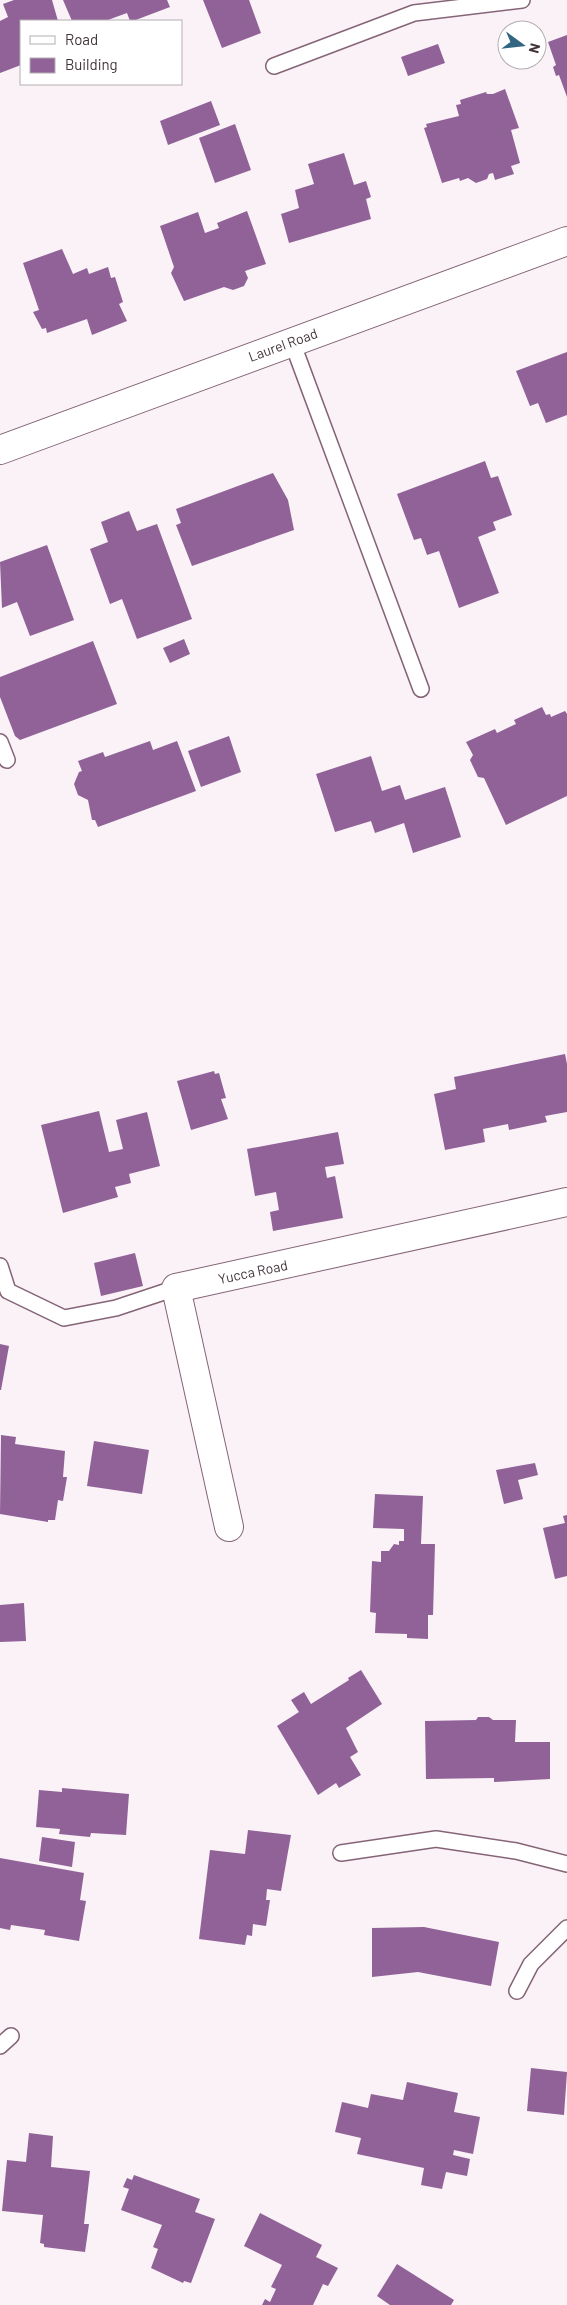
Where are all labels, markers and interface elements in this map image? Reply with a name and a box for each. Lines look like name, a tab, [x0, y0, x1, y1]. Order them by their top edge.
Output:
legend	[20, 20, 182, 85]
north arrow	[497, 20, 547, 70]
text: Road	[65, 30, 98, 48]
text: N	[526, 42, 544, 55]
text: Building	[65, 55, 118, 73]
street label: Laurel Road	[246, 324, 320, 365]
street label: Yucca Road	[217, 1256, 289, 1287]

